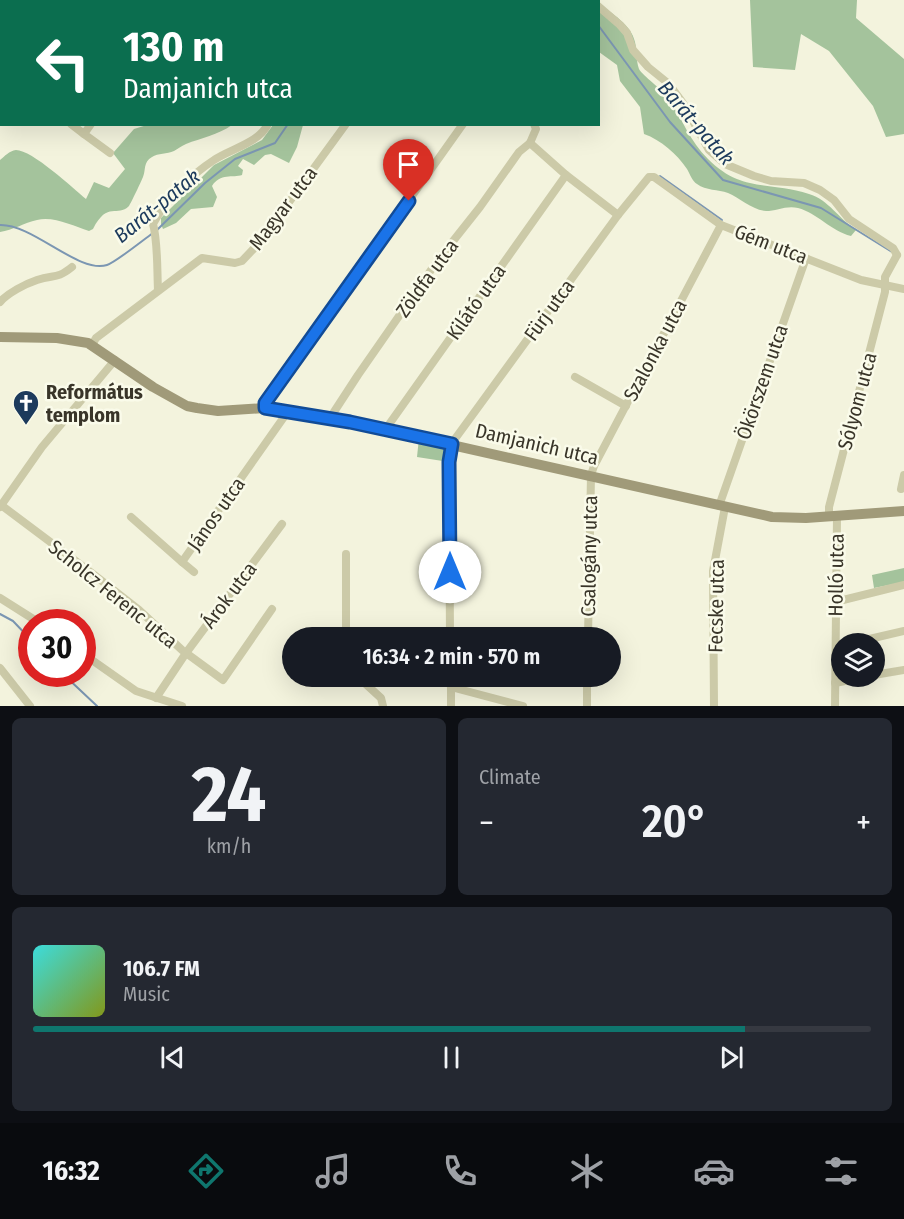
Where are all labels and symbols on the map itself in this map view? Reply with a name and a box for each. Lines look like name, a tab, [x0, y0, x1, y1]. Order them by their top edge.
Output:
water label: Barát-patak	[652, 75, 740, 171]
pin	[383, 139, 434, 201]
street label: Magyar utca	[244, 162, 322, 254]
water label: Barát-patak	[109, 163, 205, 249]
street label: Gém utca	[731, 219, 811, 269]
street label: Zöldfa utca	[391, 234, 463, 322]
street label: Kilátó utca	[441, 260, 511, 344]
street label: Fürj utca	[519, 275, 579, 345]
street label: Szalonka utca	[618, 295, 692, 405]
street label: Ökörszem utca	[731, 321, 793, 443]
street label: Sólyom utca	[832, 350, 882, 452]
place label: Református templom	[46, 380, 143, 427]
church icon: Református templom	[11, 388, 41, 426]
street label: Damjanich utca	[473, 418, 601, 470]
street label: János utca	[182, 473, 250, 555]
street label: Csalogány utca	[576, 495, 602, 617]
street label: Holló utca	[823, 533, 849, 617]
street label: Scholcz Ferenc utca	[44, 535, 182, 653]
position arrow	[418, 540, 482, 604]
street label: Árok utca	[196, 557, 262, 633]
street label: Fecske utca	[703, 559, 729, 653]
speed limit sign: 30	[18, 609, 96, 687]

